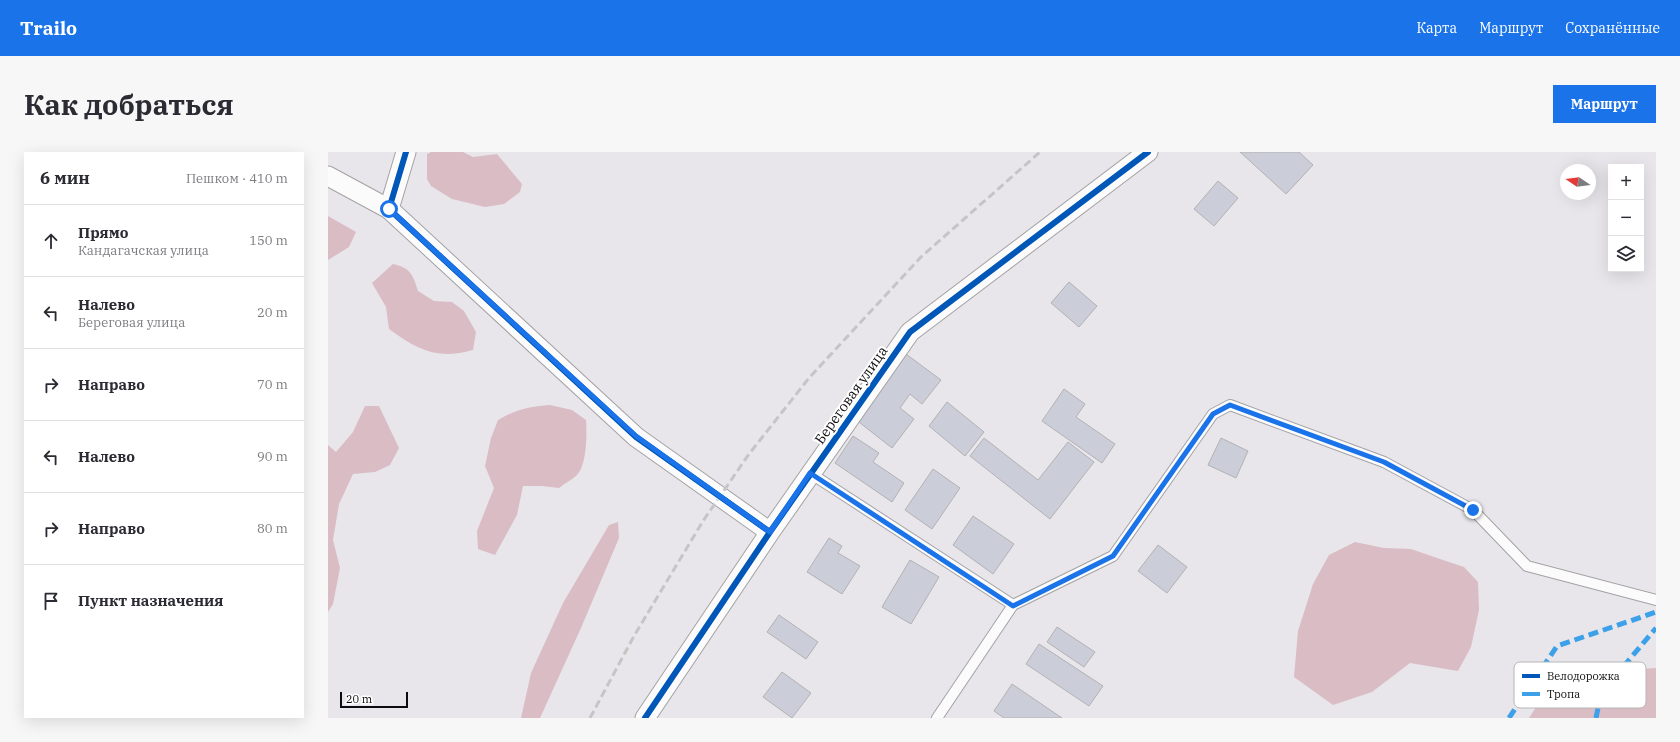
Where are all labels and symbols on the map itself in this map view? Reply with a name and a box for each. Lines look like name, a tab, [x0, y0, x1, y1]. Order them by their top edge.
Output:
north arrow	[1560, 164, 1596, 200]
route start	[380, 200, 398, 218]
street label: Береговая улица	[810, 342, 892, 447]
route end	[1464, 501, 1482, 519]
legend	[1514, 662, 1646, 708]
text: Велодорожка	[1547, 669, 1620, 683]
text: Тропа	[1547, 687, 1580, 701]
scale bar	[340, 690, 408, 709]

